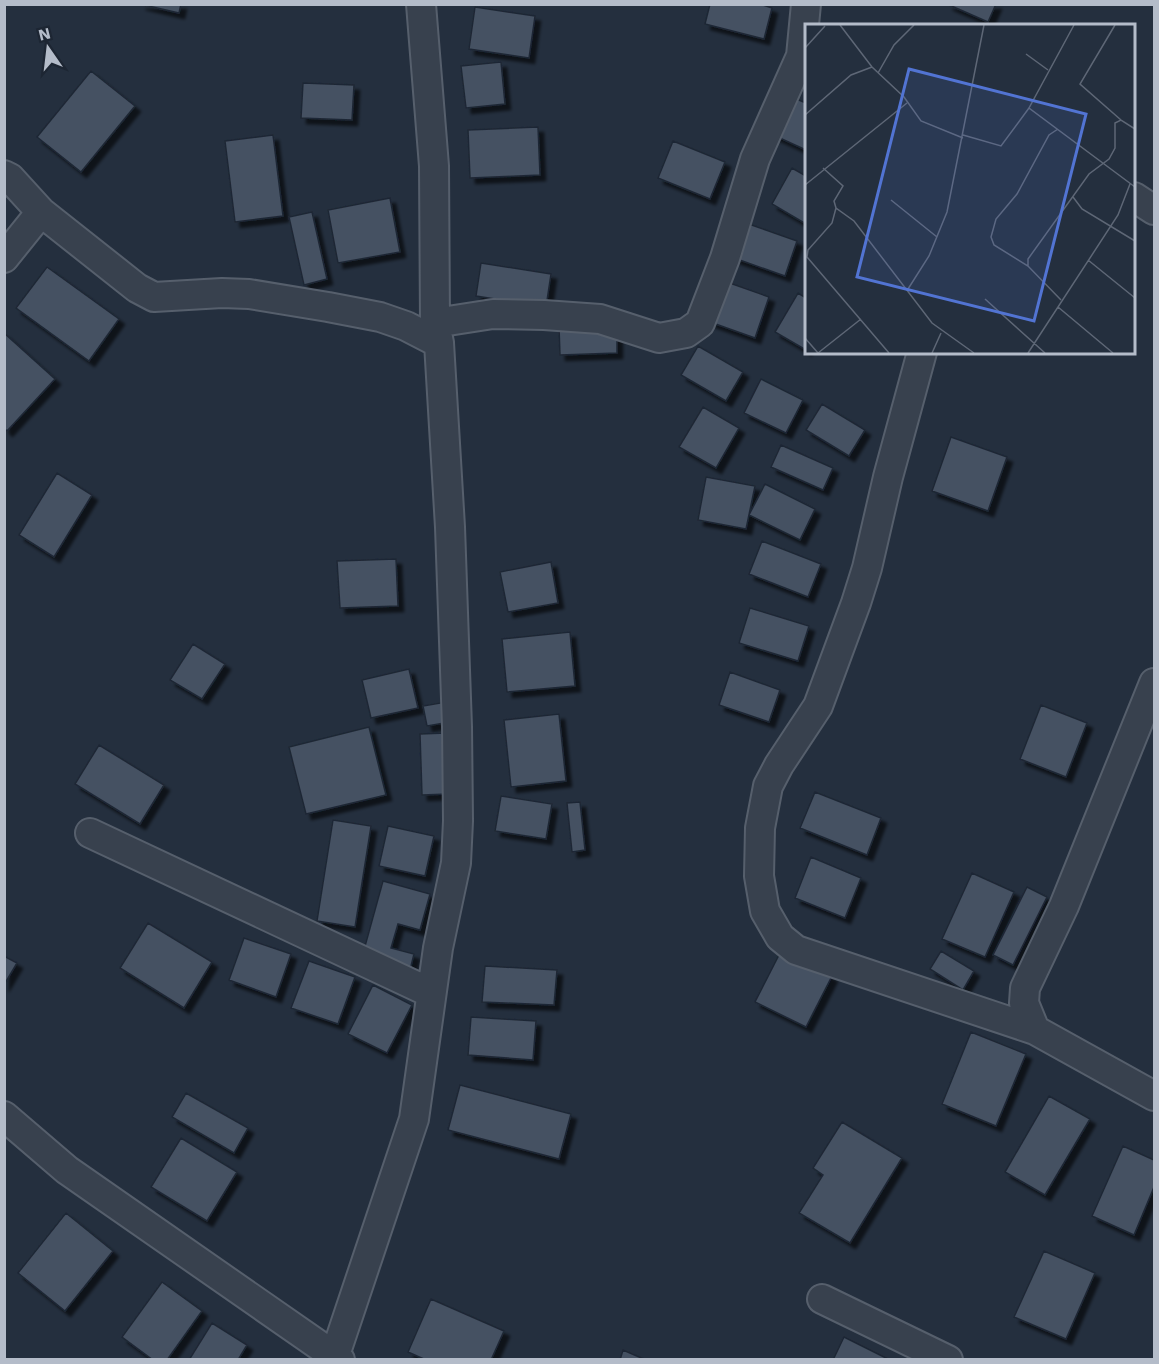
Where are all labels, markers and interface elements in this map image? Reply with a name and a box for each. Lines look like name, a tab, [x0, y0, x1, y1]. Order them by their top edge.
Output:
north arrow	[18, 18, 78, 78]
text: N	[36, 23, 53, 45]
inset map	[805, 24, 1135, 354]

